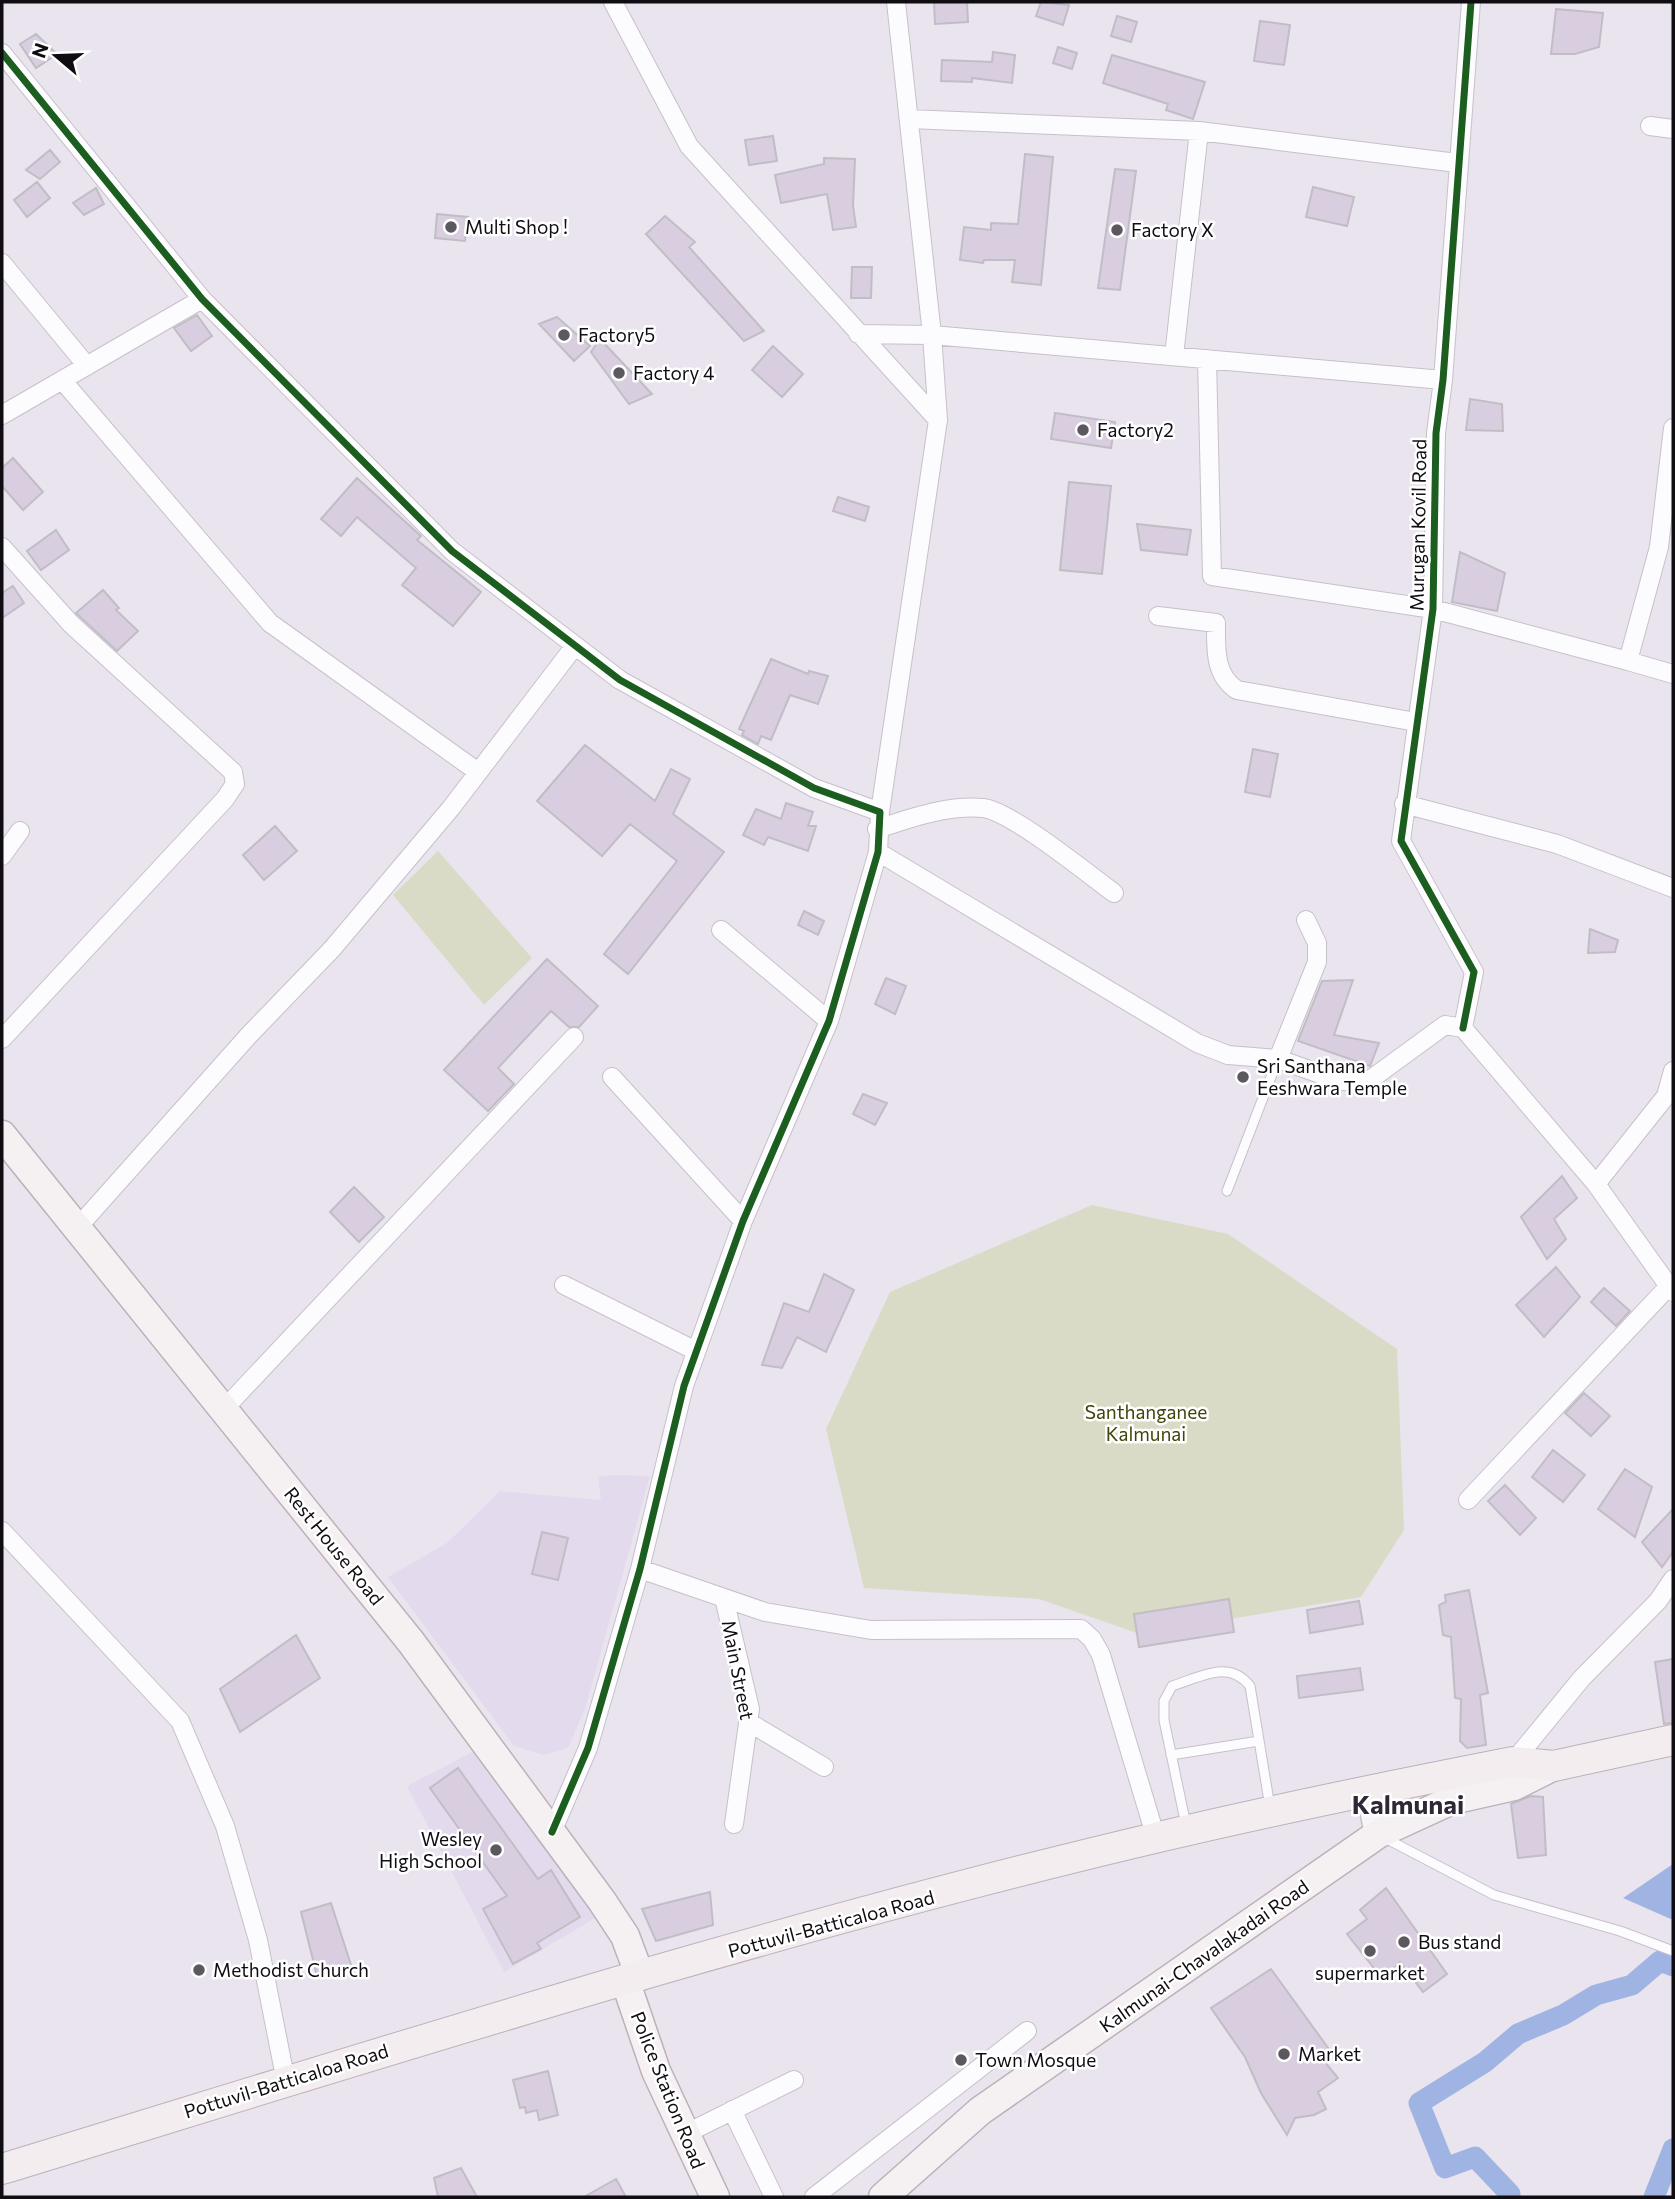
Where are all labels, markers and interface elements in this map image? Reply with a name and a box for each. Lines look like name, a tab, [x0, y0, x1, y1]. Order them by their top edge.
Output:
north arrow	[21, 21, 91, 91]
text: N	[26, 40, 53, 61]
place label: Multi Shop !	[465, 215, 568, 238]
place label: Factory X	[1131, 218, 1214, 241]
marker: Multi Shop !	[443, 219, 459, 235]
marker: Factory X	[1109, 222, 1125, 238]
place label: Factory5	[578, 323, 655, 346]
marker: Factory5	[556, 327, 572, 343]
place label: Factory 4	[633, 361, 714, 384]
marker: Factory 4	[611, 365, 627, 381]
place label: Factory2	[1097, 418, 1174, 441]
marker: Factory2	[1075, 422, 1091, 438]
street label: Murugan Kovil Road	[1404, 439, 1431, 611]
place label: Sri Santhana Eeshwara Temple	[1257, 1054, 1407, 1099]
marker: Sri Santhana Eeshwara Temple	[1235, 1069, 1251, 1085]
park label: Santhanganee Kalmunai	[1085, 1400, 1207, 1445]
street label: Rest House Road	[280, 1482, 389, 1609]
street label: Main Street	[718, 1618, 759, 1722]
district label: Kalmunai	[1352, 1788, 1464, 1819]
place label: Wesley High School	[379, 1827, 482, 1872]
marker: Wesley High School	[488, 1842, 504, 1858]
street label: Kalmunai-Chavalakadai Road	[1095, 1874, 1313, 2037]
street label: Pottuvil-Batticaloa Road	[725, 1885, 937, 1962]
place label: Bus stand	[1418, 1930, 1501, 1953]
marker: Bus stand	[1396, 1934, 1412, 1950]
marker: supermarket	[1362, 1943, 1378, 1959]
place label: Methodist Church	[213, 1958, 369, 1981]
place label: supermarket	[1315, 1961, 1425, 1984]
marker: Methodist Church	[191, 1962, 207, 1978]
street label: Police Station Road	[626, 2008, 710, 2172]
street label: Pottuvil-Batticaloa Road	[181, 2038, 391, 2123]
place label: Market	[1298, 2042, 1361, 2065]
marker: Market	[1276, 2046, 1292, 2062]
place label: Town Mosque	[975, 2048, 1096, 2071]
marker: Town Mosque	[953, 2052, 969, 2068]

